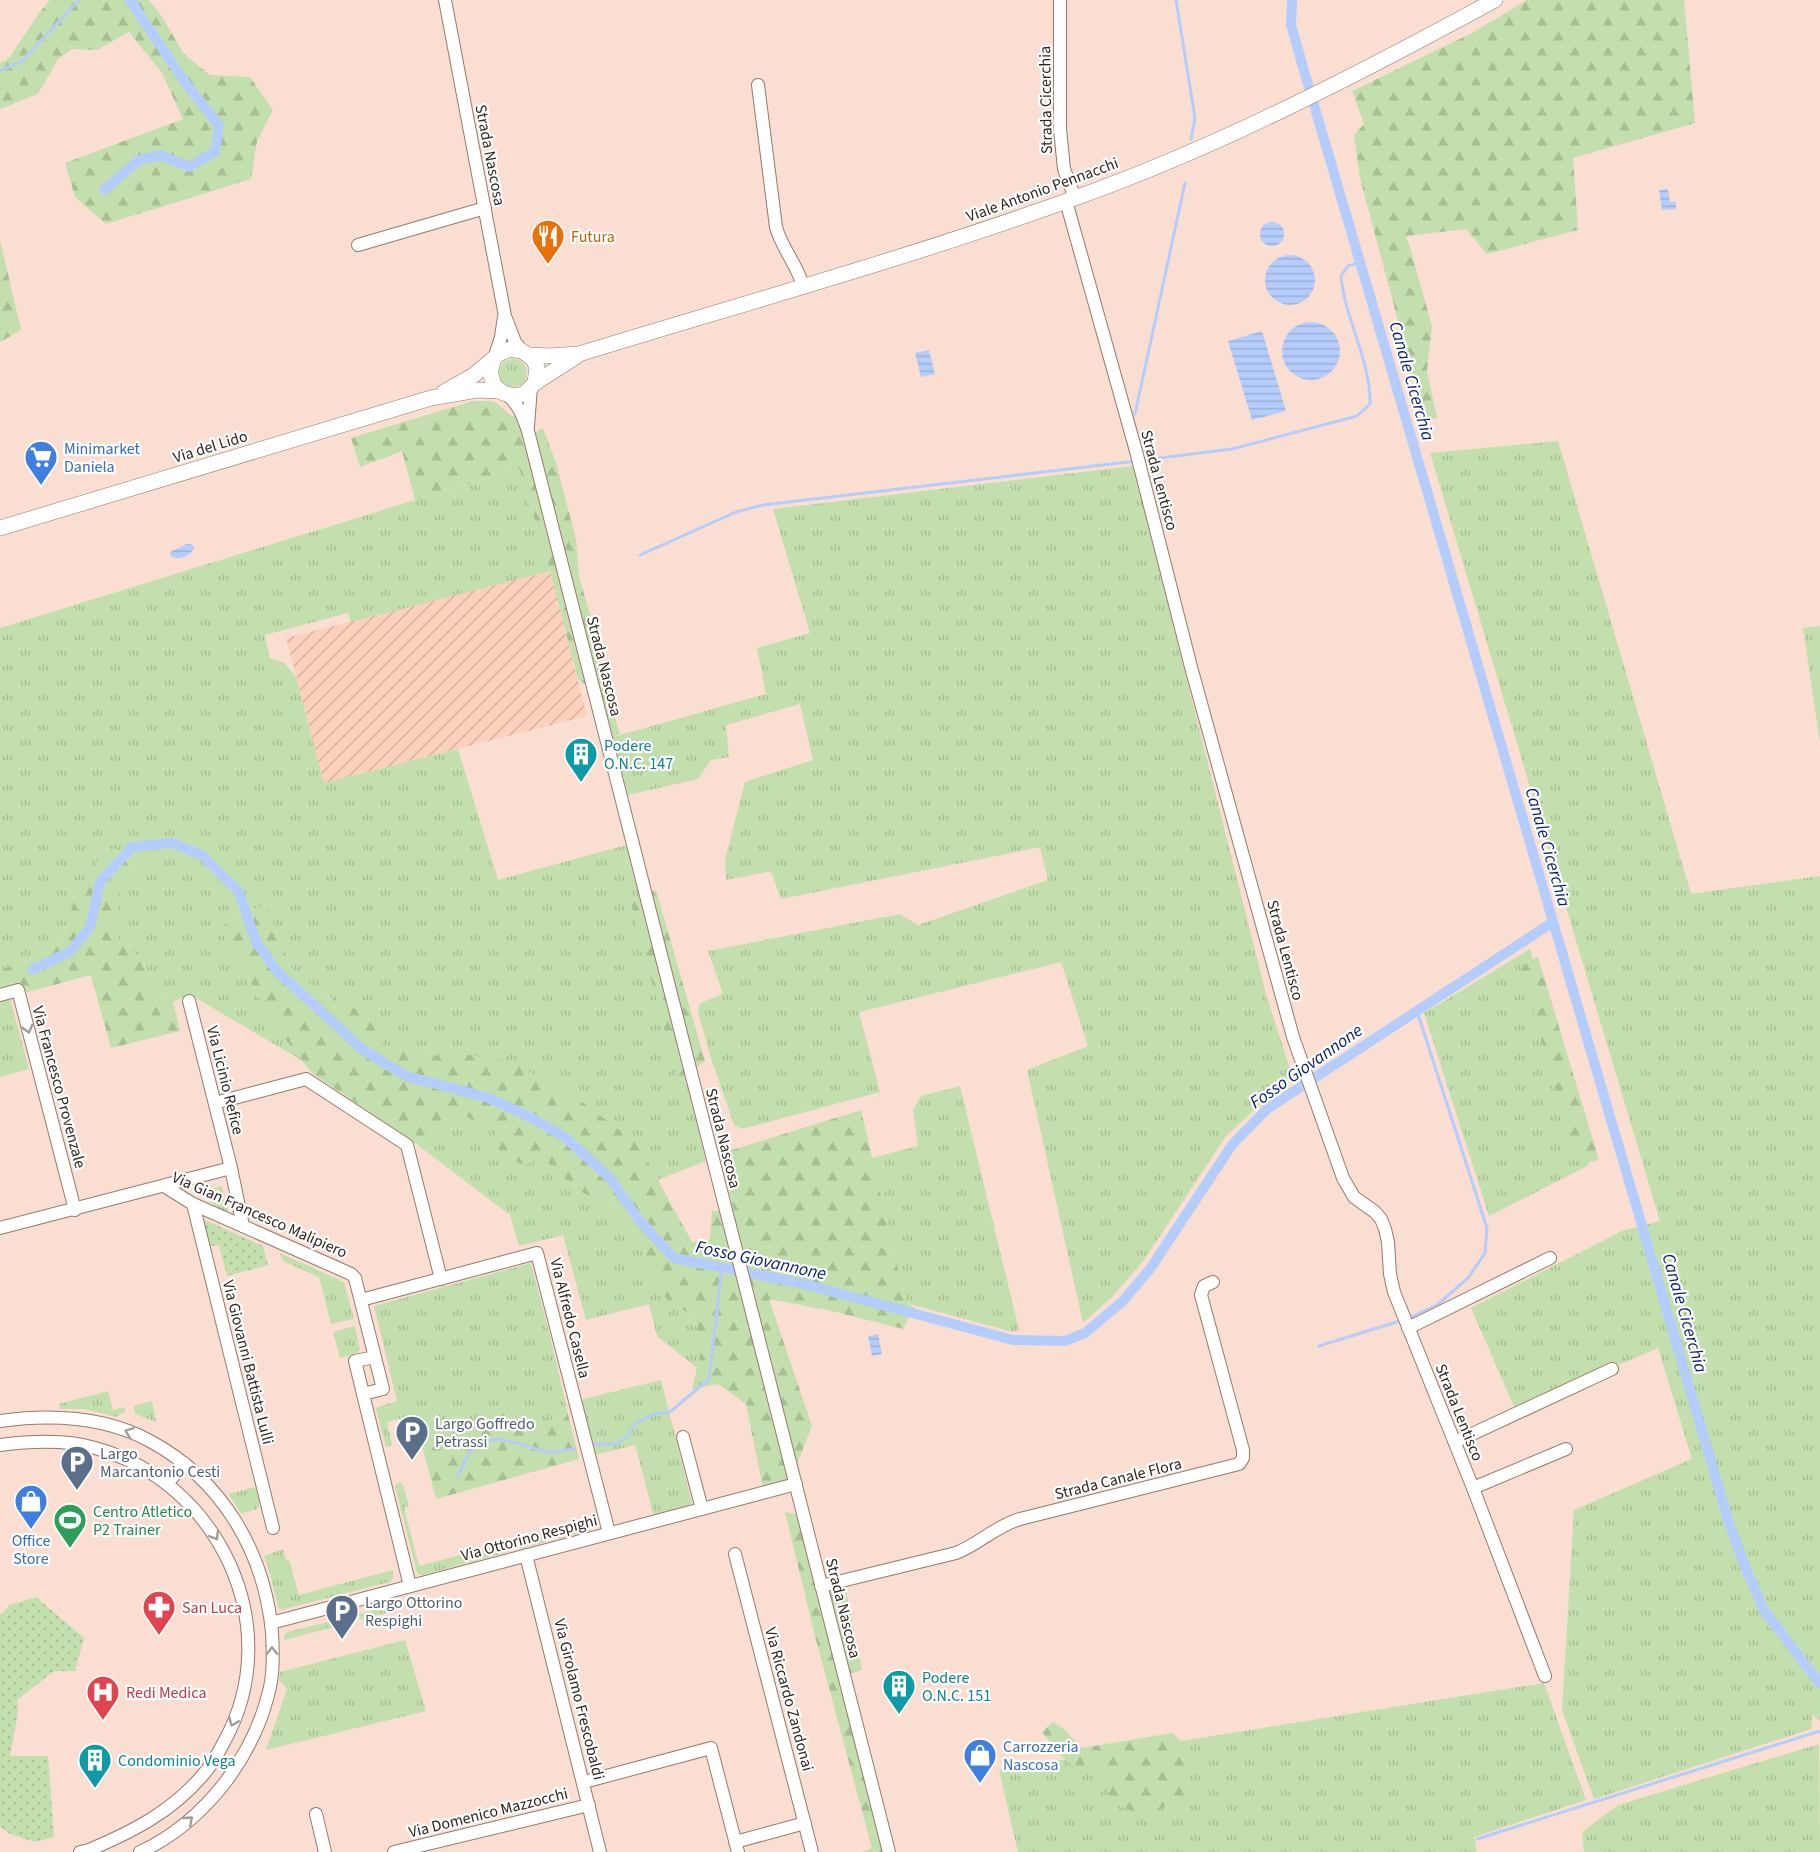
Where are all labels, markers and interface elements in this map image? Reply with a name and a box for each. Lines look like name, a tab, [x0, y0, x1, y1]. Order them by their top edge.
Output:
street label: Strada Cicerchia	[1034, 46, 1058, 154]
street label: Strada Nascosa	[469, 103, 511, 208]
street label: Viale Antonio Pennacchi	[963, 152, 1121, 228]
restaurant icon: Futura	[530, 218, 566, 265]
place label: Futura	[571, 226, 615, 248]
water label: Canale Cicerchia	[1383, 319, 1441, 444]
street label: Via del Lido	[170, 425, 250, 469]
street label: Strada Lentisco	[1135, 428, 1183, 533]
place label: Minimarket Daniela	[64, 438, 141, 478]
supermarket icon: Minimarket Daniela	[23, 439, 59, 486]
street label: Strada Nascosa	[581, 614, 627, 719]
place label: Podere O.N.C. 147	[604, 735, 673, 775]
building icon: Podere O.N.C. 147	[563, 736, 599, 783]
water label: Canale Cicerchia	[1519, 785, 1577, 910]
street label: Strada Lentisco	[1261, 898, 1309, 1003]
street label: Via Francesco Provenzale	[27, 1004, 91, 1171]
water label: Fosso Giovannone	[1245, 1018, 1368, 1115]
one-way arrow	[21, 1023, 33, 1034]
street label: Via Licinio Refice	[201, 1024, 249, 1137]
street label: Strada Nascosa	[700, 1086, 746, 1191]
street label: Via Gian Francesco Malipiero	[168, 1166, 351, 1264]
water label: Fosso Giovannone	[693, 1234, 829, 1287]
water label: Canale Cicerchia	[1656, 1251, 1714, 1376]
street label: Via Alfredo Casella	[544, 1256, 596, 1381]
street label: Via Giovanni Battista Lulli	[217, 1278, 279, 1447]
street label: Strada Lentisco	[1430, 1361, 1489, 1464]
place label: Largo Goffredo Petrassi	[435, 1413, 535, 1453]
parking icon: Largo Goffredo Petrassi	[394, 1414, 430, 1461]
one-way arrow	[124, 1427, 135, 1439]
place label: Largo Marcantonio Cesti	[100, 1443, 220, 1483]
parking icon: Largo Marcantonio Cesti	[59, 1444, 95, 1491]
street label: Strada Canale Flora	[1052, 1453, 1184, 1505]
shop icon: Office Store	[13, 1483, 49, 1530]
place label: Centro Atletico P2 Trainer	[93, 1501, 192, 1541]
sports icon: Centro Atletico P2 Trainer	[52, 1502, 88, 1549]
street label: Via Ottorino Respighi	[459, 1509, 600, 1567]
place label: Office Store	[12, 1530, 50, 1570]
one-way arrow	[207, 1530, 219, 1540]
street label: Strada Nascosa	[820, 1556, 866, 1661]
pharmacy icon: San Luca	[141, 1589, 177, 1636]
place label: Largo Ottorino Respighi	[365, 1592, 462, 1632]
parking icon: Largo Ottorino Respighi	[324, 1593, 360, 1640]
place label: San Luca	[182, 1597, 242, 1619]
street label: Via Girolamo Frescobaldi	[548, 1616, 610, 1782]
street label: Via Riccardo Zandonai	[759, 1625, 819, 1774]
one-way arrow	[266, 1647, 278, 1656]
place label: Podere O.N.C. 151	[922, 1667, 991, 1707]
building icon: Podere O.N.C. 151	[881, 1668, 917, 1715]
hospital icon: Redi Medica	[85, 1674, 121, 1721]
place label: Redi Medica	[126, 1682, 206, 1704]
one-way arrow	[228, 1717, 241, 1727]
place label: Carrozzeria Nascosa	[1003, 1736, 1079, 1776]
shop icon: Carrozzeria Nascosa	[962, 1737, 998, 1784]
building icon: Condominio Vega	[77, 1742, 113, 1789]
place label: Condominio Vega	[118, 1750, 236, 1772]
street label: Via Domenico Mazzocchi	[406, 1783, 570, 1843]
one-way arrow	[182, 1816, 193, 1827]

